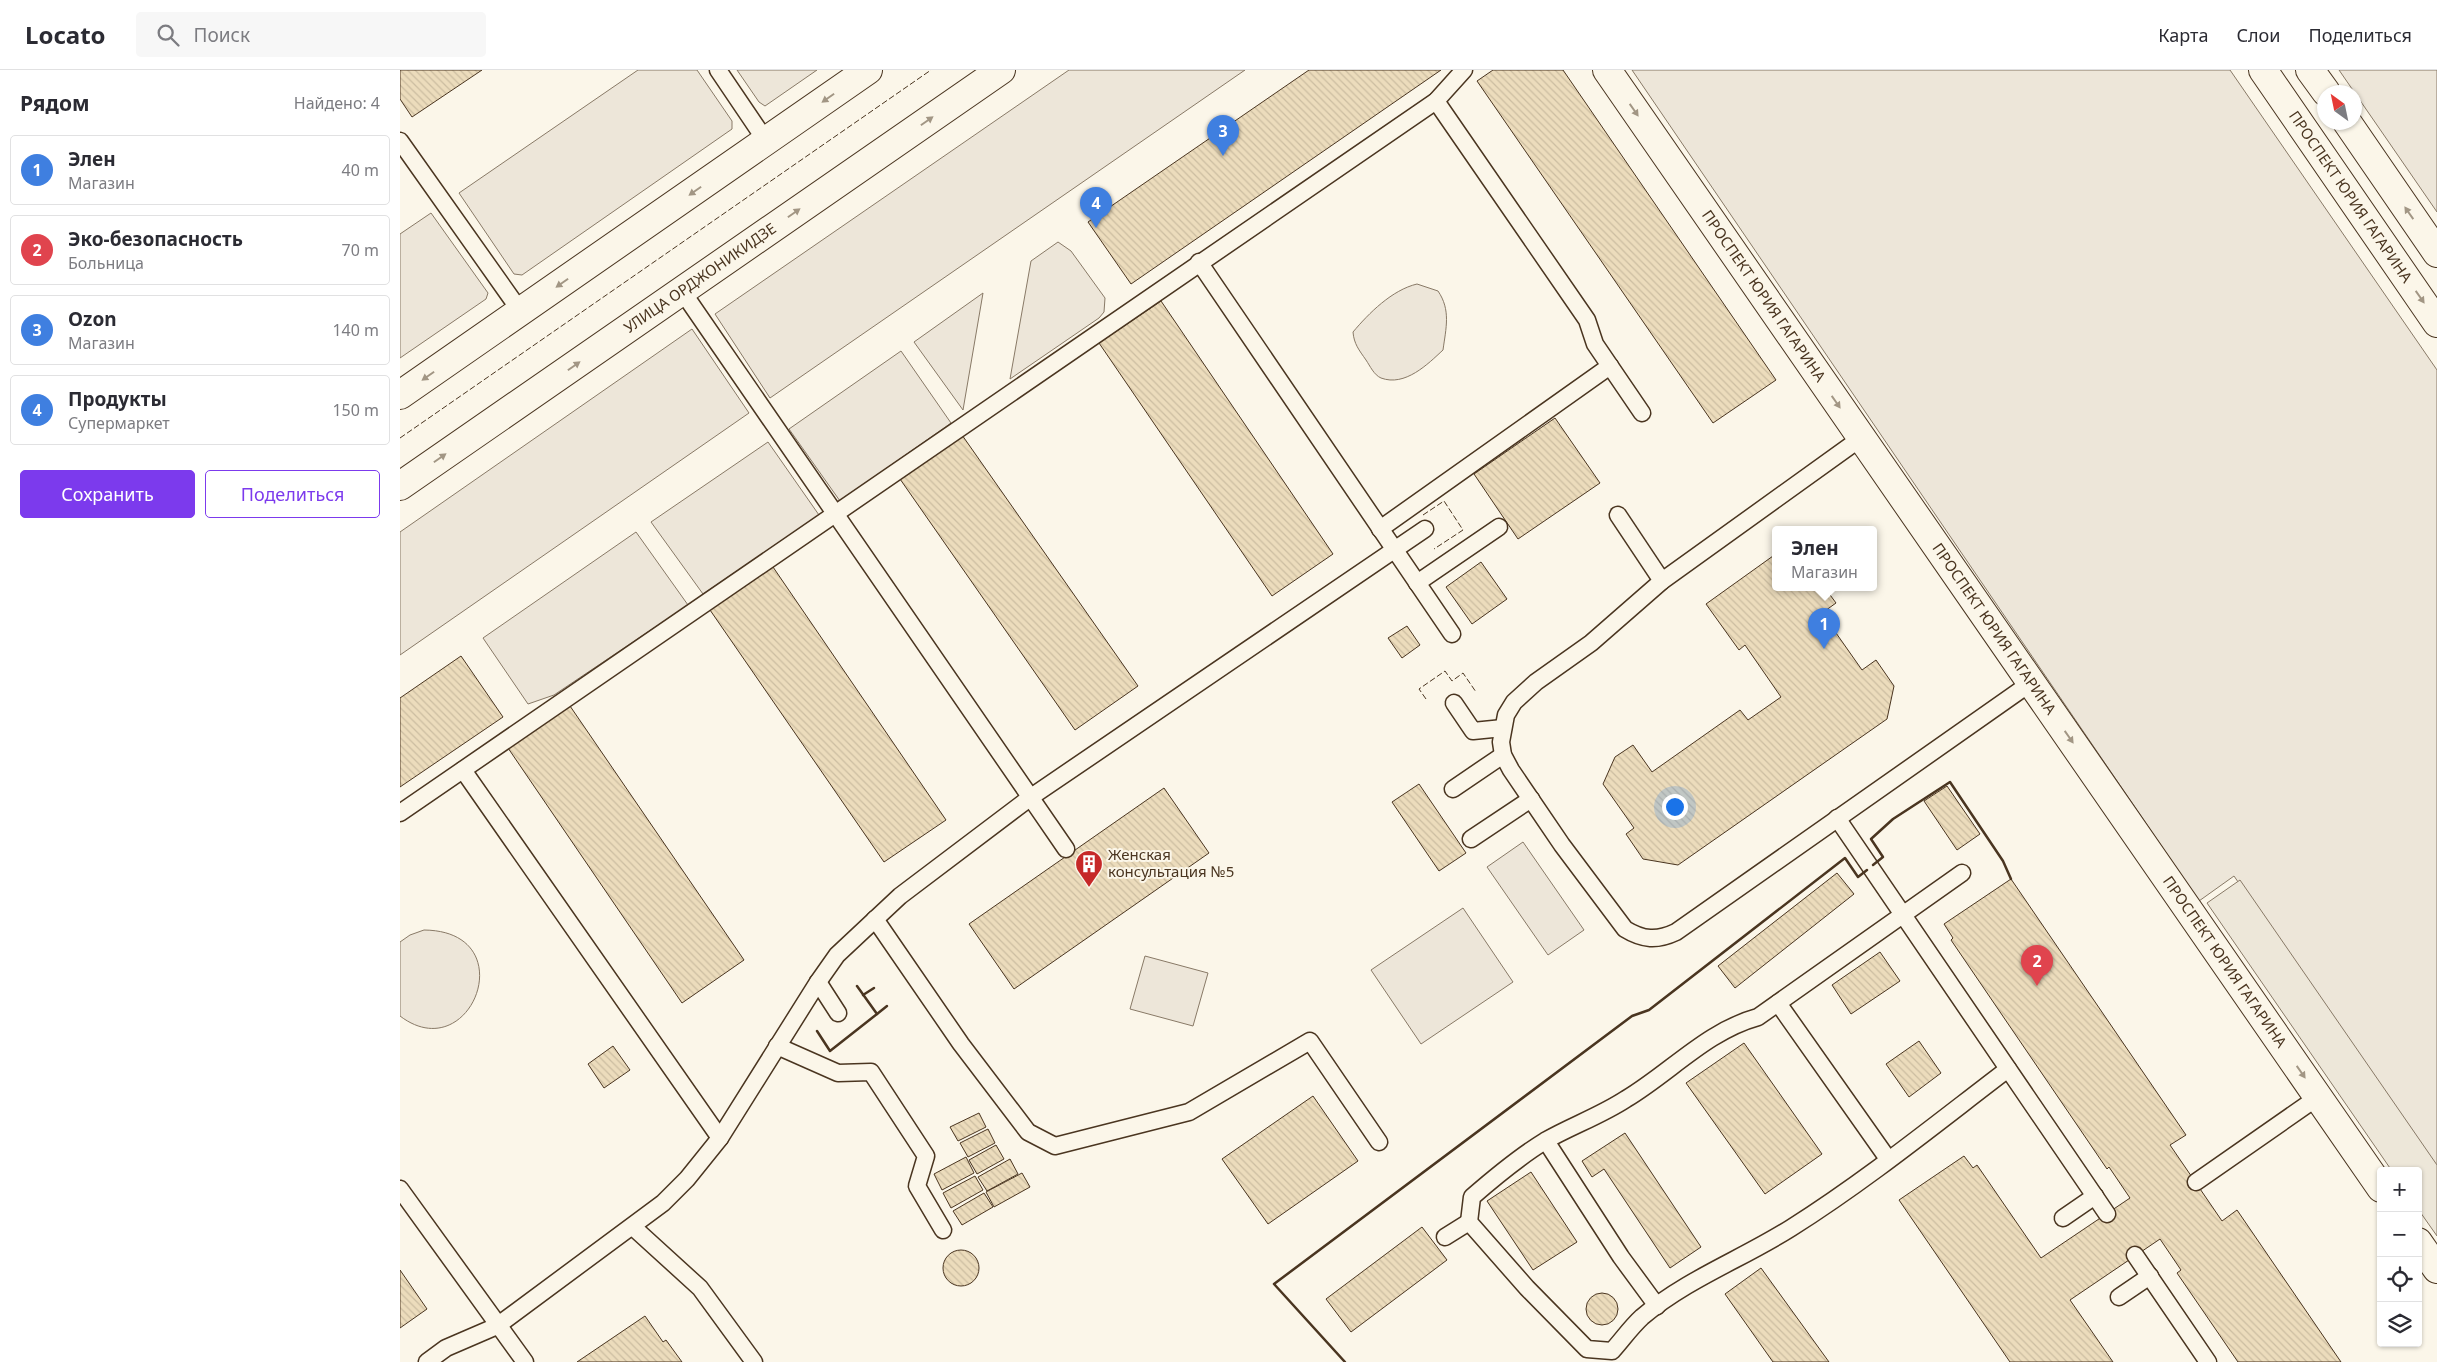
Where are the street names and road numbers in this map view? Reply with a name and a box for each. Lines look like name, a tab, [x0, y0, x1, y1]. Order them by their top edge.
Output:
street label: ПРОСПЕКТ ЮРИЯ ГАГАРИНА	[2285, 106, 2418, 287]
street label: ПРОСПЕКТ ЮРИЯ ГАГАРИНА	[1698, 206, 1831, 386]
street label: УЛИЦА ОРДЖОНИКИДЗЕ	[620, 218, 780, 337]
street label: ПРОСПЕКТ ЮРИЯ ГАГАРИНА	[1928, 539, 2062, 719]
street label: ПРОСПЕКТ ЮРИЯ ГАГАРИНА	[2159, 872, 2292, 1052]

